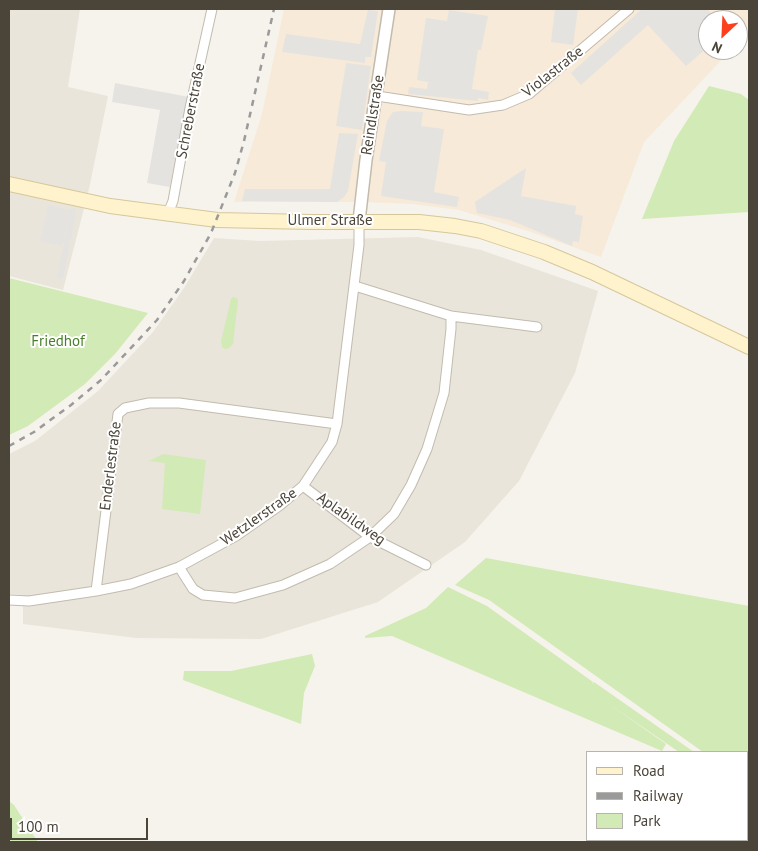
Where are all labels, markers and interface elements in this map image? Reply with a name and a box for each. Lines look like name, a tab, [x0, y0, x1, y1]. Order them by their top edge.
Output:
north arrow	[698, 10, 748, 60]
text: N	[709, 38, 725, 58]
street label: Violastraße	[519, 42, 587, 102]
street label: Schreberstraße	[173, 62, 209, 160]
street label: Reindlstraße	[358, 74, 388, 156]
street label: Ulmer Straße	[287, 212, 373, 230]
park label: Friedhof	[31, 333, 85, 351]
street label: Enderlestraße	[97, 420, 125, 512]
street label: Wetzlerstraße	[217, 484, 301, 550]
street label: Aplabildweg	[313, 489, 389, 549]
legend	[586, 751, 748, 841]
text: Road	[633, 761, 665, 780]
text: Railway	[633, 786, 683, 805]
scale bar	[12, 808, 150, 840]
text: Park	[633, 811, 661, 830]
text: 100 m	[18, 817, 59, 836]

